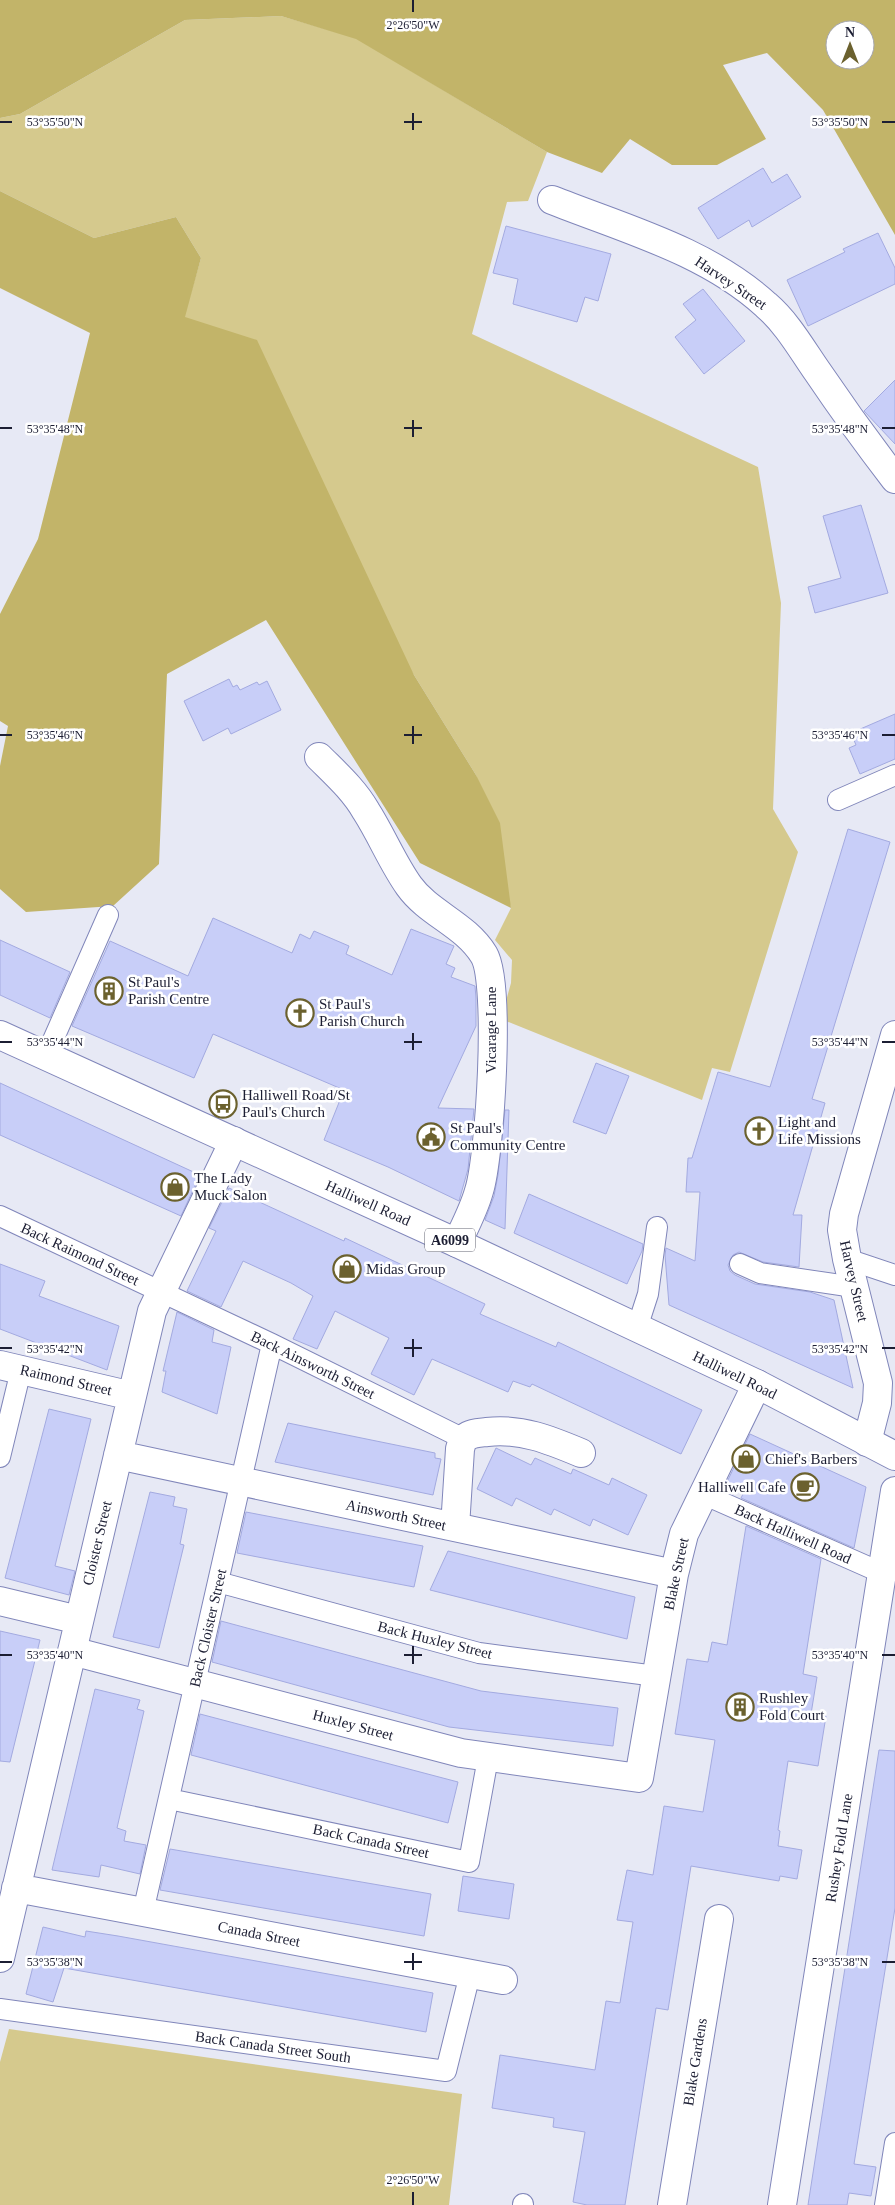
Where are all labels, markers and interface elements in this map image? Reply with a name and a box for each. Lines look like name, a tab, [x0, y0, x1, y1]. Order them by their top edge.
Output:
text: 2°26'50"W	[386, 18, 440, 32]
north arrow	[825, 20, 875, 70]
text: N	[845, 25, 855, 40]
text: 53°35'50"N	[27, 115, 84, 129]
text: 53°35'50"N	[812, 115, 869, 129]
street label: Harvey Street	[692, 253, 771, 313]
text: 53°35'48"N	[27, 422, 84, 436]
text: 53°35'48"N	[812, 422, 869, 436]
text: 53°35'46"N	[27, 728, 84, 742]
text: 53°35'46"N	[812, 728, 869, 742]
place label: St Paul's Parish Centre	[128, 974, 210, 1007]
building icon: St Paul's Parish Centre	[94, 976, 124, 1006]
street label: Vicarage Lane	[483, 986, 499, 1073]
place label: St Paul's Parish Church	[319, 996, 405, 1029]
church icon: St Paul's Parish Church	[285, 998, 315, 1028]
text: 53°35'44"N	[27, 1035, 84, 1049]
text: 53°35'44"N	[812, 1035, 869, 1049]
place label: Halliwell Road/St Paul's Church	[242, 1087, 351, 1120]
bus stop icon: Halliwell Road/St Paul's Church	[208, 1089, 238, 1119]
place label: Light and Life Missions	[778, 1114, 861, 1147]
church icon: Light and Life Missions	[744, 1116, 774, 1146]
place label: St Paul's Community Centre	[450, 1120, 566, 1153]
public building icon: St Paul's Community Centre	[416, 1122, 446, 1152]
place label: The Lady Muck Salon	[194, 1170, 267, 1203]
shop icon: The Lady Muck Salon	[160, 1172, 190, 1202]
street label: Halliwell Road	[323, 1177, 413, 1229]
street label: Back Raimond Street	[18, 1220, 142, 1289]
road number: A6099	[425, 1228, 475, 1252]
street label: Harvey Street	[837, 1239, 871, 1324]
shop icon: Midas Group	[332, 1254, 362, 1284]
place label: Midas Group	[366, 1261, 446, 1277]
street label: Back Ainsworth Street	[248, 1328, 378, 1402]
text: 53°35'42"N	[27, 1342, 84, 1356]
text: 53°35'42"N	[812, 1342, 869, 1356]
street label: Halliwell Road	[690, 1348, 780, 1402]
street label: Raimond Street	[19, 1362, 114, 1399]
shop icon: Chief's Barbers	[731, 1444, 761, 1474]
place label: Chief's Barbers	[765, 1451, 857, 1467]
cafe icon: Halliwell Cafe	[790, 1472, 820, 1502]
place label: Halliwell Cafe	[698, 1479, 786, 1495]
street label: Ainsworth Street	[344, 1497, 448, 1534]
street label: Cloister Street	[80, 1498, 115, 1587]
street label: Back Halliwell Road	[732, 1501, 854, 1567]
street label: Blake Street	[661, 1535, 692, 1612]
street label: Back Cloister Street	[187, 1567, 230, 1689]
street label: Back Huxley Street	[376, 1618, 495, 1662]
text: 53°35'40"N	[27, 1648, 84, 1662]
text: 53°35'40"N	[812, 1648, 869, 1662]
place label: Rushley Fold Court	[759, 1690, 825, 1723]
building icon: Rushley Fold Court	[725, 1692, 755, 1722]
street label: Huxley Street	[311, 1707, 396, 1744]
street label: Rushey Fold Lane	[822, 1792, 856, 1904]
street label: Back Canada Street	[311, 1821, 431, 1861]
street label: Canada Street	[216, 1918, 302, 1950]
text: 53°35'38"N	[27, 1955, 84, 1969]
text: 53°35'38"N	[812, 1955, 869, 1969]
street label: Blake Gardens	[680, 2017, 710, 2107]
street label: Back Canada Street South	[194, 2028, 352, 2066]
text: 2°26'50"W	[386, 2173, 440, 2187]

